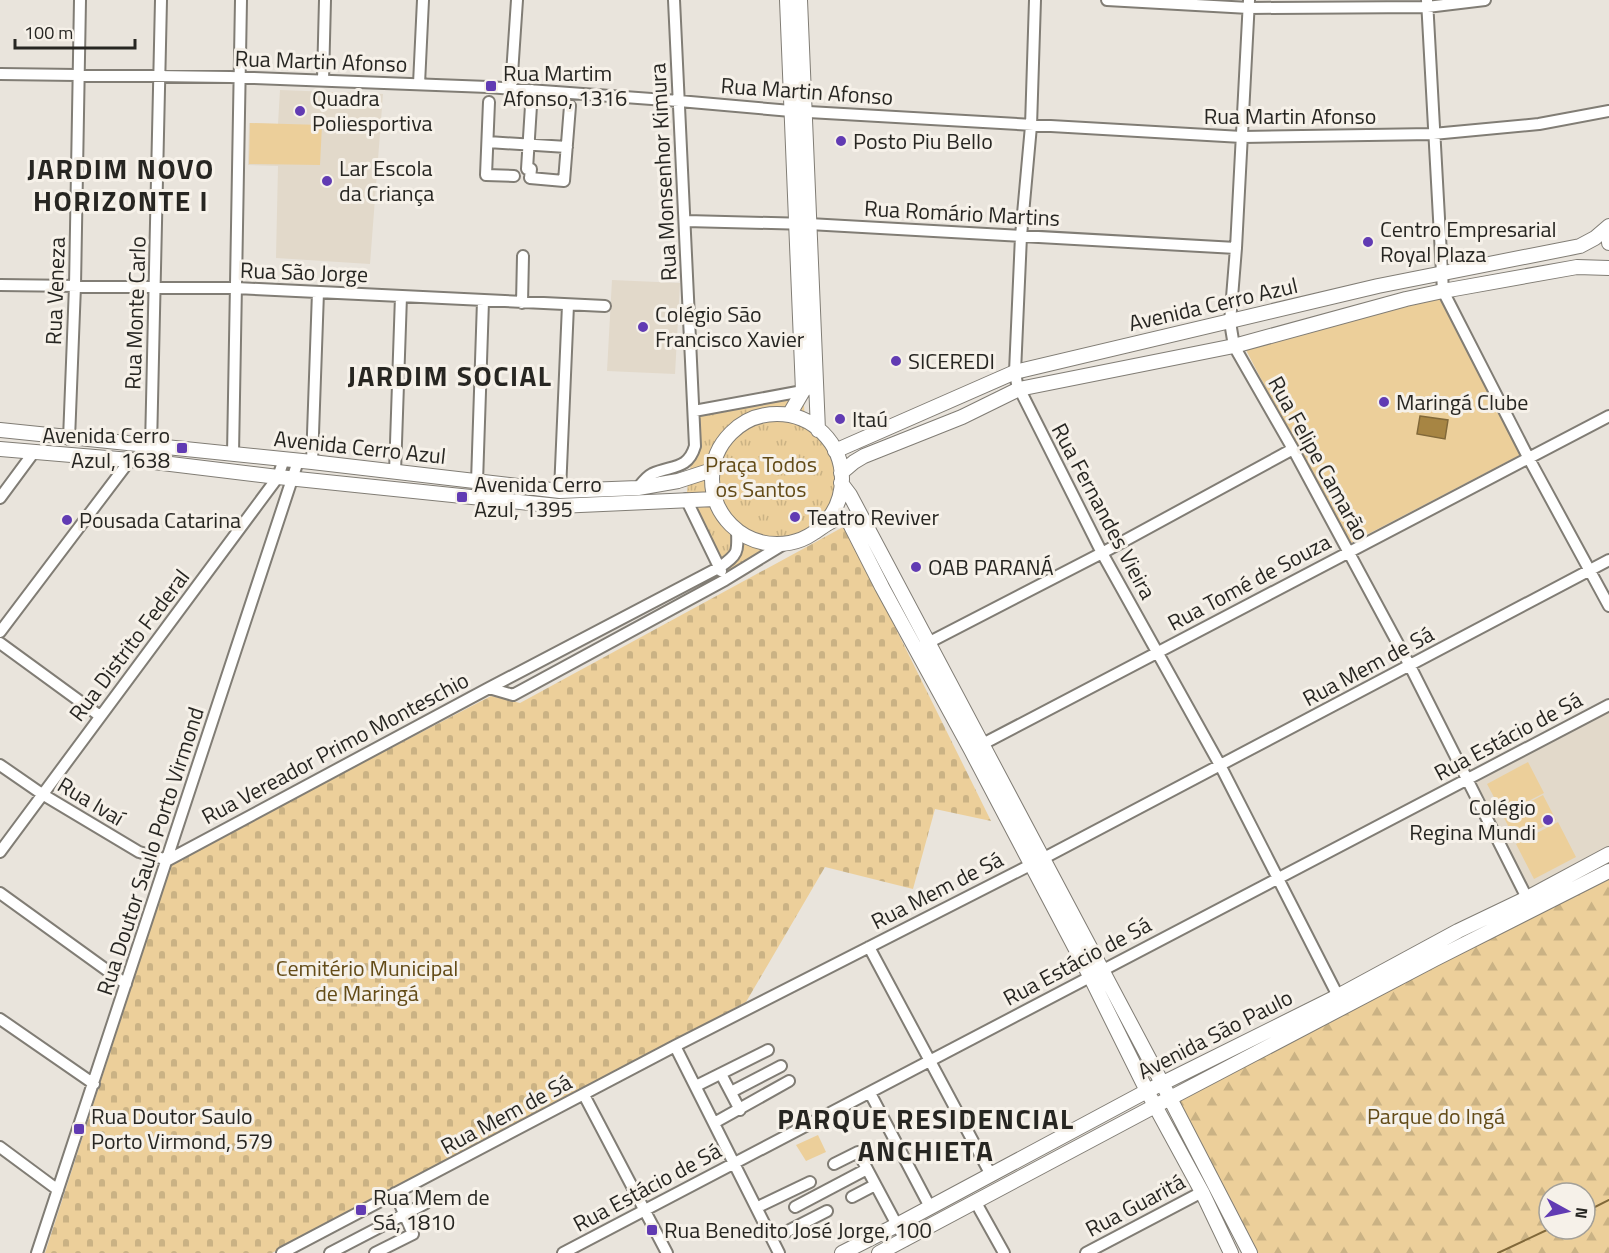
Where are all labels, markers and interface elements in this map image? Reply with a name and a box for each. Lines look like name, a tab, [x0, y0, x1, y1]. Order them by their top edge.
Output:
scale bar	[15, 12, 135, 50]
text: 100 m	[24, 19, 73, 46]
street label: Rua Martin Afonso	[234, 41, 408, 81]
place label: Rua Martim Afonso, 1316	[503, 56, 627, 115]
street label: Rua Monsenhor Kimura	[640, 62, 686, 282]
street label: Rua Martin Afonso	[720, 68, 894, 114]
marker: Rua Martim Afonso, 1316	[484, 79, 498, 93]
place label: Quadra Poliesportiva	[312, 81, 433, 140]
street label: Rua Martin Afonso	[1204, 99, 1376, 133]
marker: Quadra Poliesportiva	[293, 104, 307, 118]
place label: Posto Piu Bello	[853, 124, 993, 158]
marker: Posto Piu Bello	[834, 134, 848, 148]
district label: JARDIM NOVO HORIZONTE I	[27, 147, 215, 222]
place label: Lar Escola da Criança	[339, 151, 434, 210]
marker: Lar Escola da Criança	[320, 174, 334, 188]
street label: Rua Romário Martins	[863, 191, 1061, 235]
place label: Centro Empresarial Royal Plaza	[1380, 212, 1557, 271]
marker: Centro Empresarial Royal Plaza	[1361, 235, 1375, 249]
street label: Rua Veneza	[36, 236, 74, 346]
street label: Rua Monte Carlo	[115, 236, 155, 390]
street label: Rua São Jorge	[239, 253, 369, 291]
street label: Avenida Cerro Azul	[1125, 268, 1301, 340]
place label: Colégio São Francisco Xavier	[655, 297, 805, 356]
marker: Colégio São Francisco Xavier	[636, 320, 650, 334]
place label: SICEREDI	[908, 344, 995, 378]
district label: JARDIM SOCIAL	[347, 354, 553, 397]
marker: SICEREDI	[889, 354, 903, 368]
street label: Rua Felipe Camarão	[1260, 370, 1378, 546]
place label: Maringá Clube	[1396, 385, 1528, 419]
marker: Maringá Clube	[1377, 395, 1391, 409]
place label: Itaú	[852, 402, 888, 436]
marker: Itaú	[833, 412, 847, 426]
street label: Rua Fernandes Vieira	[1043, 417, 1165, 605]
place label: Avenida Cerro Azul, 1638	[42, 418, 170, 477]
street label: Avenida Cerro Azul	[272, 421, 448, 473]
marker: Avenida Cerro Azul, 1638	[175, 441, 189, 455]
park label: Praça Todos os Santos	[705, 447, 817, 506]
place label: Avenida Cerro Azul, 1395	[474, 467, 602, 526]
marker: Avenida Cerro Azul, 1395	[455, 490, 469, 504]
place label: Teatro Reviver	[807, 500, 939, 534]
place label: Pousada Catarina	[79, 503, 241, 537]
marker: Teatro Reviver	[788, 510, 802, 524]
marker: Pousada Catarina	[60, 513, 74, 527]
street label: Rua Tomé de Souza	[1161, 525, 1337, 639]
place label: OAB PARANÁ	[928, 550, 1054, 584]
marker: OAB PARANÁ	[909, 560, 923, 574]
street label: Rua Distrito Federal	[60, 562, 198, 728]
street label: Rua Mem de Sá	[1296, 617, 1440, 715]
street label: Rua Vereador Primo Monteschio	[195, 663, 475, 833]
street label: Rua Estácio de Sá	[1428, 683, 1588, 789]
street label: Rua Doutor Saulo Porto Virmond	[87, 702, 213, 1000]
street label: Rua Ivaí	[51, 768, 133, 835]
place label: Colégio Regina Mundi	[1409, 790, 1536, 849]
marker: Colégio Regina Mundi	[1541, 813, 1555, 827]
street label: Rua Mem de Sá	[865, 842, 1009, 938]
street label: Rua Estácio de Sá	[997, 908, 1157, 1014]
park label: Cemitério Municipal de Maringá	[276, 951, 458, 1010]
street label: Avenida São Paulo	[1132, 980, 1298, 1088]
street label: Rua Mem de Sá	[434, 1065, 578, 1163]
district label: PARQUE RESIDENCIAL ANCHIETA	[777, 1097, 1075, 1172]
place label: Rua Doutor Saulo Porto Virmond, 579	[91, 1099, 273, 1158]
park label: Parque do Ingá	[1367, 1099, 1505, 1133]
marker: Rua Doutor Saulo Porto Virmond, 579	[72, 1122, 86, 1136]
street label: Rua Estácio de Sá	[567, 1134, 727, 1240]
street label: Rua Guaritá	[1079, 1165, 1191, 1245]
place label: Rua Mem de Sá, 1810	[373, 1180, 490, 1239]
north arrow	[1537, 1181, 1597, 1241]
marker: Rua Mem de Sá, 1810	[354, 1203, 368, 1217]
text: N	[1569, 1206, 1595, 1220]
place label: Rua Benedito José Jorge, 100	[664, 1213, 932, 1247]
marker: Rua Benedito José Jorge, 100	[645, 1223, 659, 1237]

